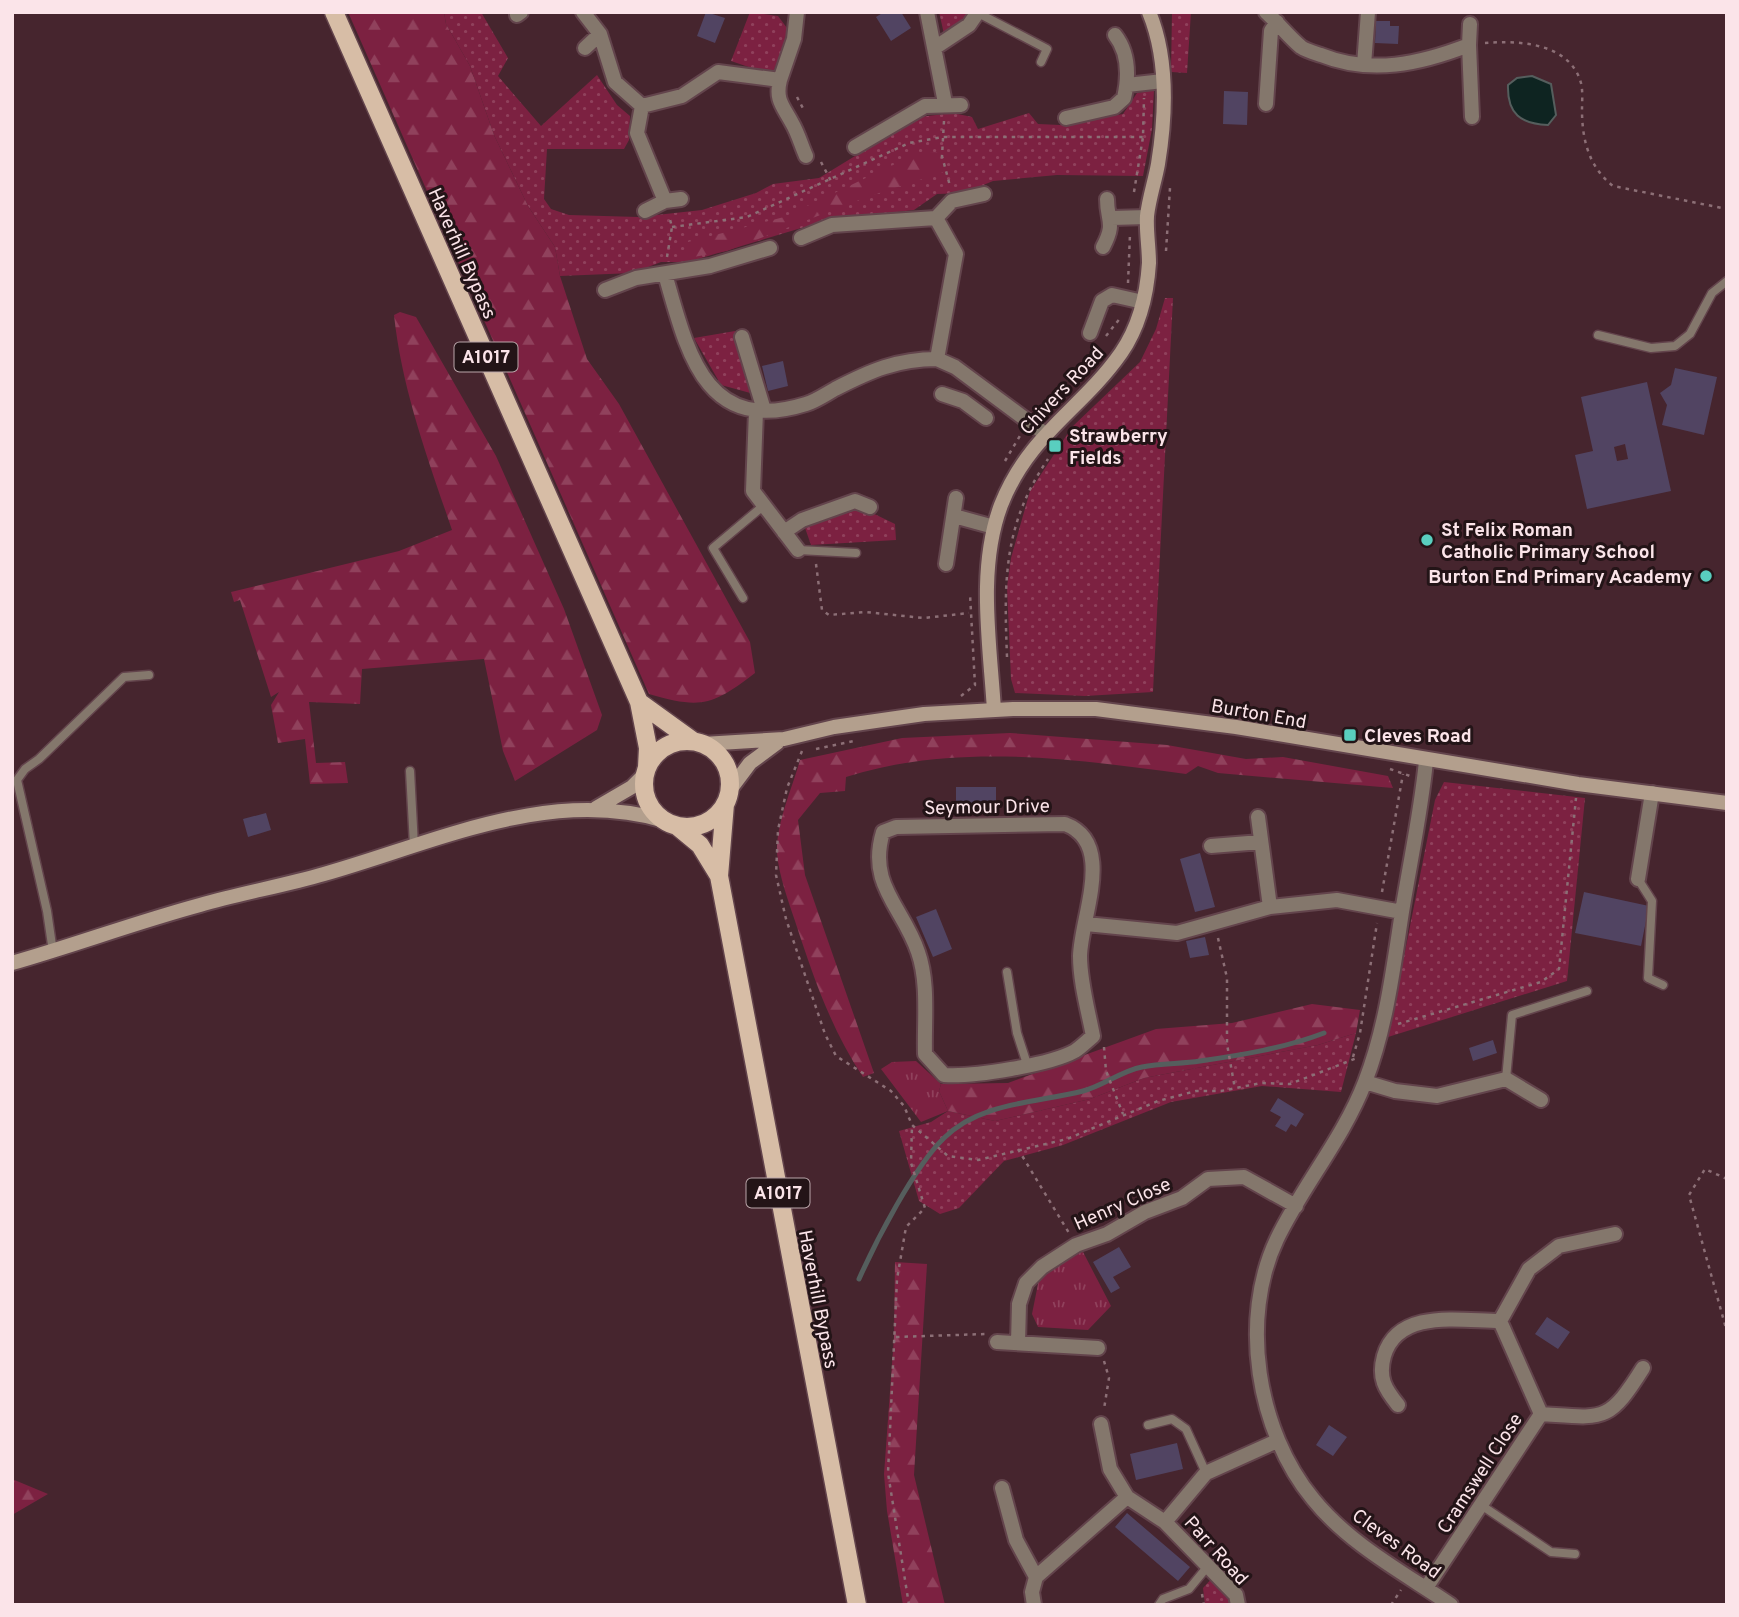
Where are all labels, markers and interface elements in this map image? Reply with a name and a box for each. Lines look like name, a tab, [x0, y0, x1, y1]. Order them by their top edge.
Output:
street label: Haverhill Bypass	[422, 185, 501, 323]
road number: A1017	[454, 342, 518, 372]
street label: Chivers Road	[1015, 342, 1110, 441]
place label: Strawberry Fields	[1069, 425, 1168, 471]
marker: Strawberry Fields	[1047, 438, 1063, 454]
place label: St Felix Roman Catholic Primary School	[1441, 519, 1655, 565]
marker: St Felix Roman Catholic Primary School	[1419, 532, 1435, 548]
place label: Burton End Primary Academy	[1428, 566, 1692, 590]
marker: Burton End Primary Academy	[1698, 568, 1714, 584]
street label: Burton End	[1209, 695, 1308, 735]
place label: Cleves Road	[1364, 725, 1472, 749]
marker: Cleves Road	[1342, 727, 1358, 743]
street label: Seymour Drive	[924, 795, 1050, 821]
street label: Henry Close	[1071, 1173, 1175, 1237]
road number: A1017	[746, 1178, 810, 1208]
street label: Haverhill Bypass	[792, 1228, 842, 1371]
street label: Cramswell Close	[1433, 1409, 1529, 1539]
street label: Cleves Road	[1347, 1504, 1445, 1585]
street label: Parr Road	[1178, 1512, 1253, 1591]

